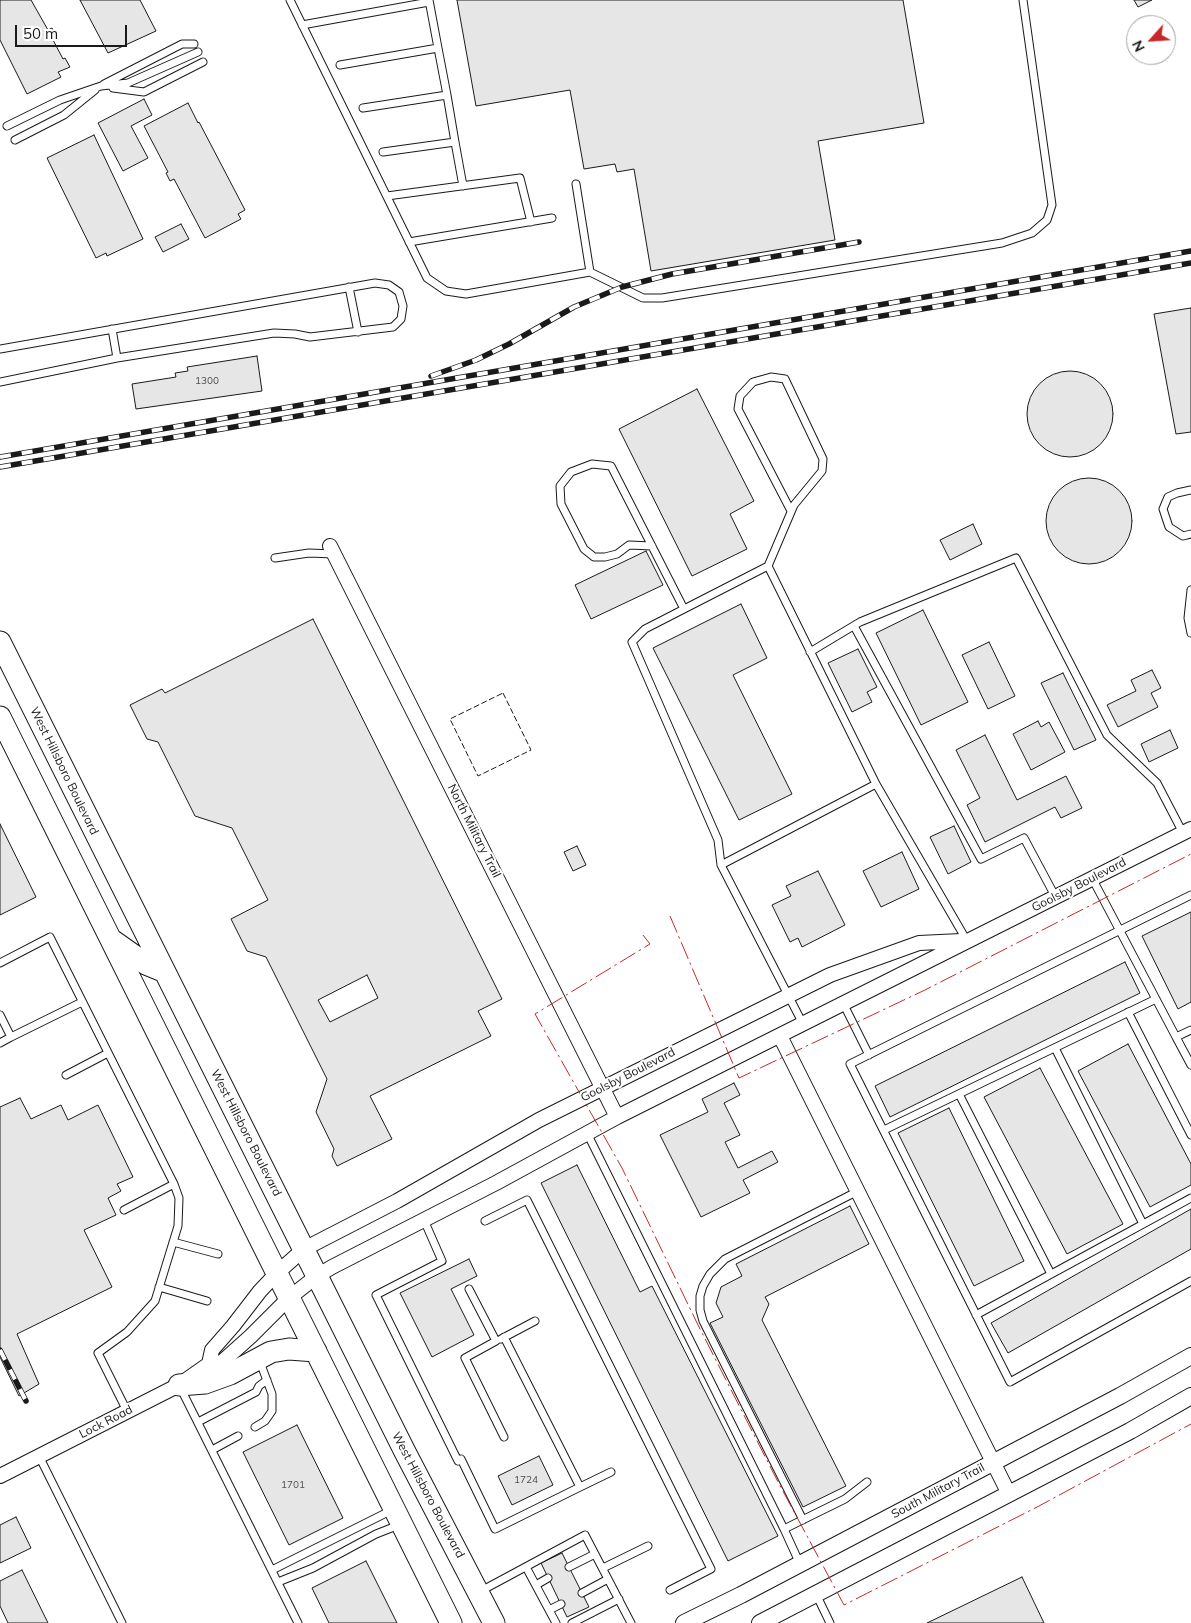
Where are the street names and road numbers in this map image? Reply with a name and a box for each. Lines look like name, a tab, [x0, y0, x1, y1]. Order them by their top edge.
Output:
street label: West Hillsboro Boulevard	[27, 705, 101, 837]
street label: North Military Trail	[444, 782, 504, 880]
street label: Goolsby Boulevard	[1029, 855, 1129, 915]
street label: Goolsby Boulevard	[578, 1045, 678, 1105]
street label: West Hillsboro Boulevard	[208, 1067, 284, 1199]
street label: Lock Road	[77, 1402, 135, 1442]
street label: West Hillsboro Boulevard	[389, 1430, 467, 1560]
street label: South Military Trail	[889, 1460, 987, 1522]

